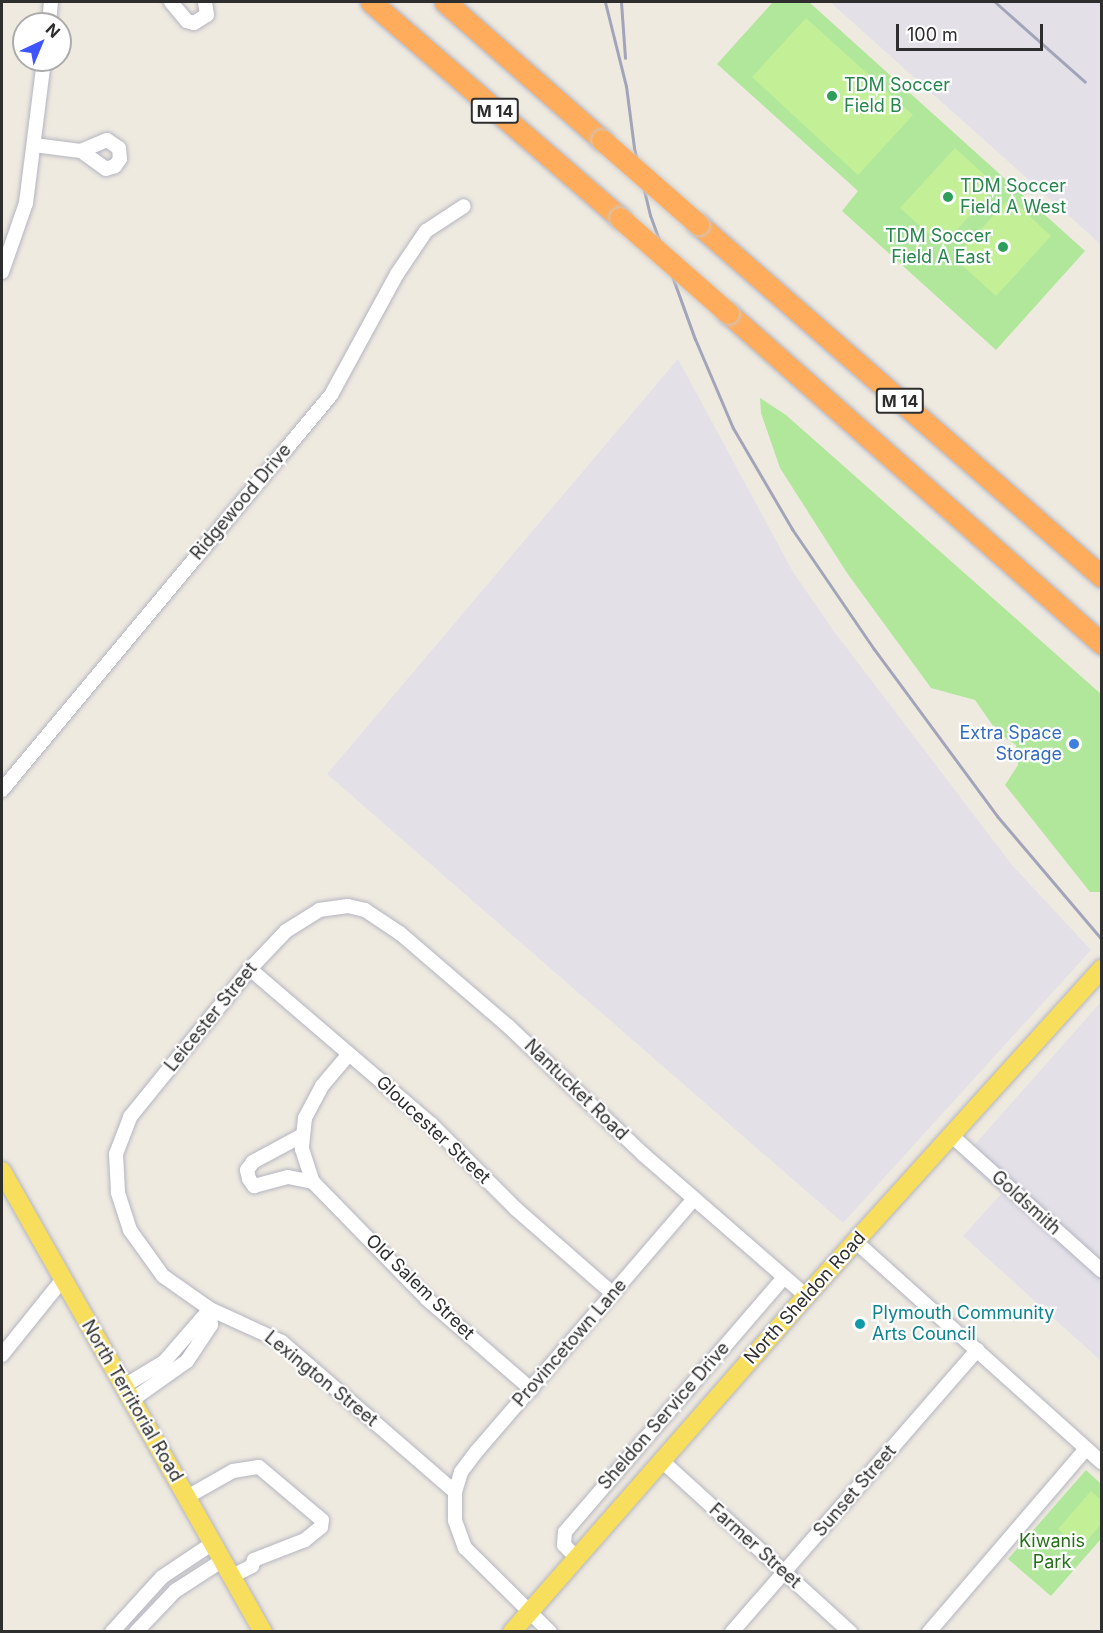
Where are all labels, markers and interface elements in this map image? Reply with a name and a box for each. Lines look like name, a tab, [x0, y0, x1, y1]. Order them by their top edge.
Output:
north arrow	[12, 12, 72, 72]
scale bar	[899, 12, 1046, 50]
text: N	[42, 19, 64, 42]
text: 100 m	[907, 24, 958, 45]
place label: TDM Soccer Field B	[844, 75, 950, 118]
marker: TDM Soccer Field B	[825, 89, 839, 103]
road number: M 14	[470, 98, 520, 124]
place label: TDM Soccer Field A West	[960, 176, 1066, 219]
marker: TDM Soccer Field A West	[941, 190, 955, 204]
place label: TDM Soccer Field A East	[885, 226, 991, 268]
marker: TDM Soccer Field A East	[996, 240, 1010, 254]
road number: M 14	[874, 388, 926, 414]
street label: Ridgewood Drive	[186, 440, 296, 564]
place label: Extra Space Storage	[960, 723, 1062, 766]
marker: Extra Space Storage	[1067, 737, 1081, 751]
street label: Leicester Street	[160, 958, 262, 1076]
street label: Nantucket Road	[520, 1035, 632, 1145]
street label: Gloucester Street	[371, 1072, 495, 1188]
street label: Goldsmith	[987, 1166, 1065, 1240]
street label: North Sheldon Road	[740, 1227, 870, 1369]
street label: Old Salem Street	[361, 1230, 479, 1344]
street label: Provincetown Lane	[509, 1275, 631, 1411]
place label: Plymouth Community Arts Council	[872, 1303, 1054, 1346]
street label: North Territorial Road	[77, 1316, 187, 1486]
marker: Plymouth Community Arts Council	[853, 1317, 867, 1331]
street label: Lexington Street	[260, 1327, 382, 1431]
street label: Sheldon Service Drive	[594, 1338, 734, 1494]
street label: Sunset Street	[809, 1441, 901, 1541]
street label: Farmer Street	[705, 1499, 805, 1593]
park label: Kiwanis Park	[1019, 1531, 1085, 1574]

